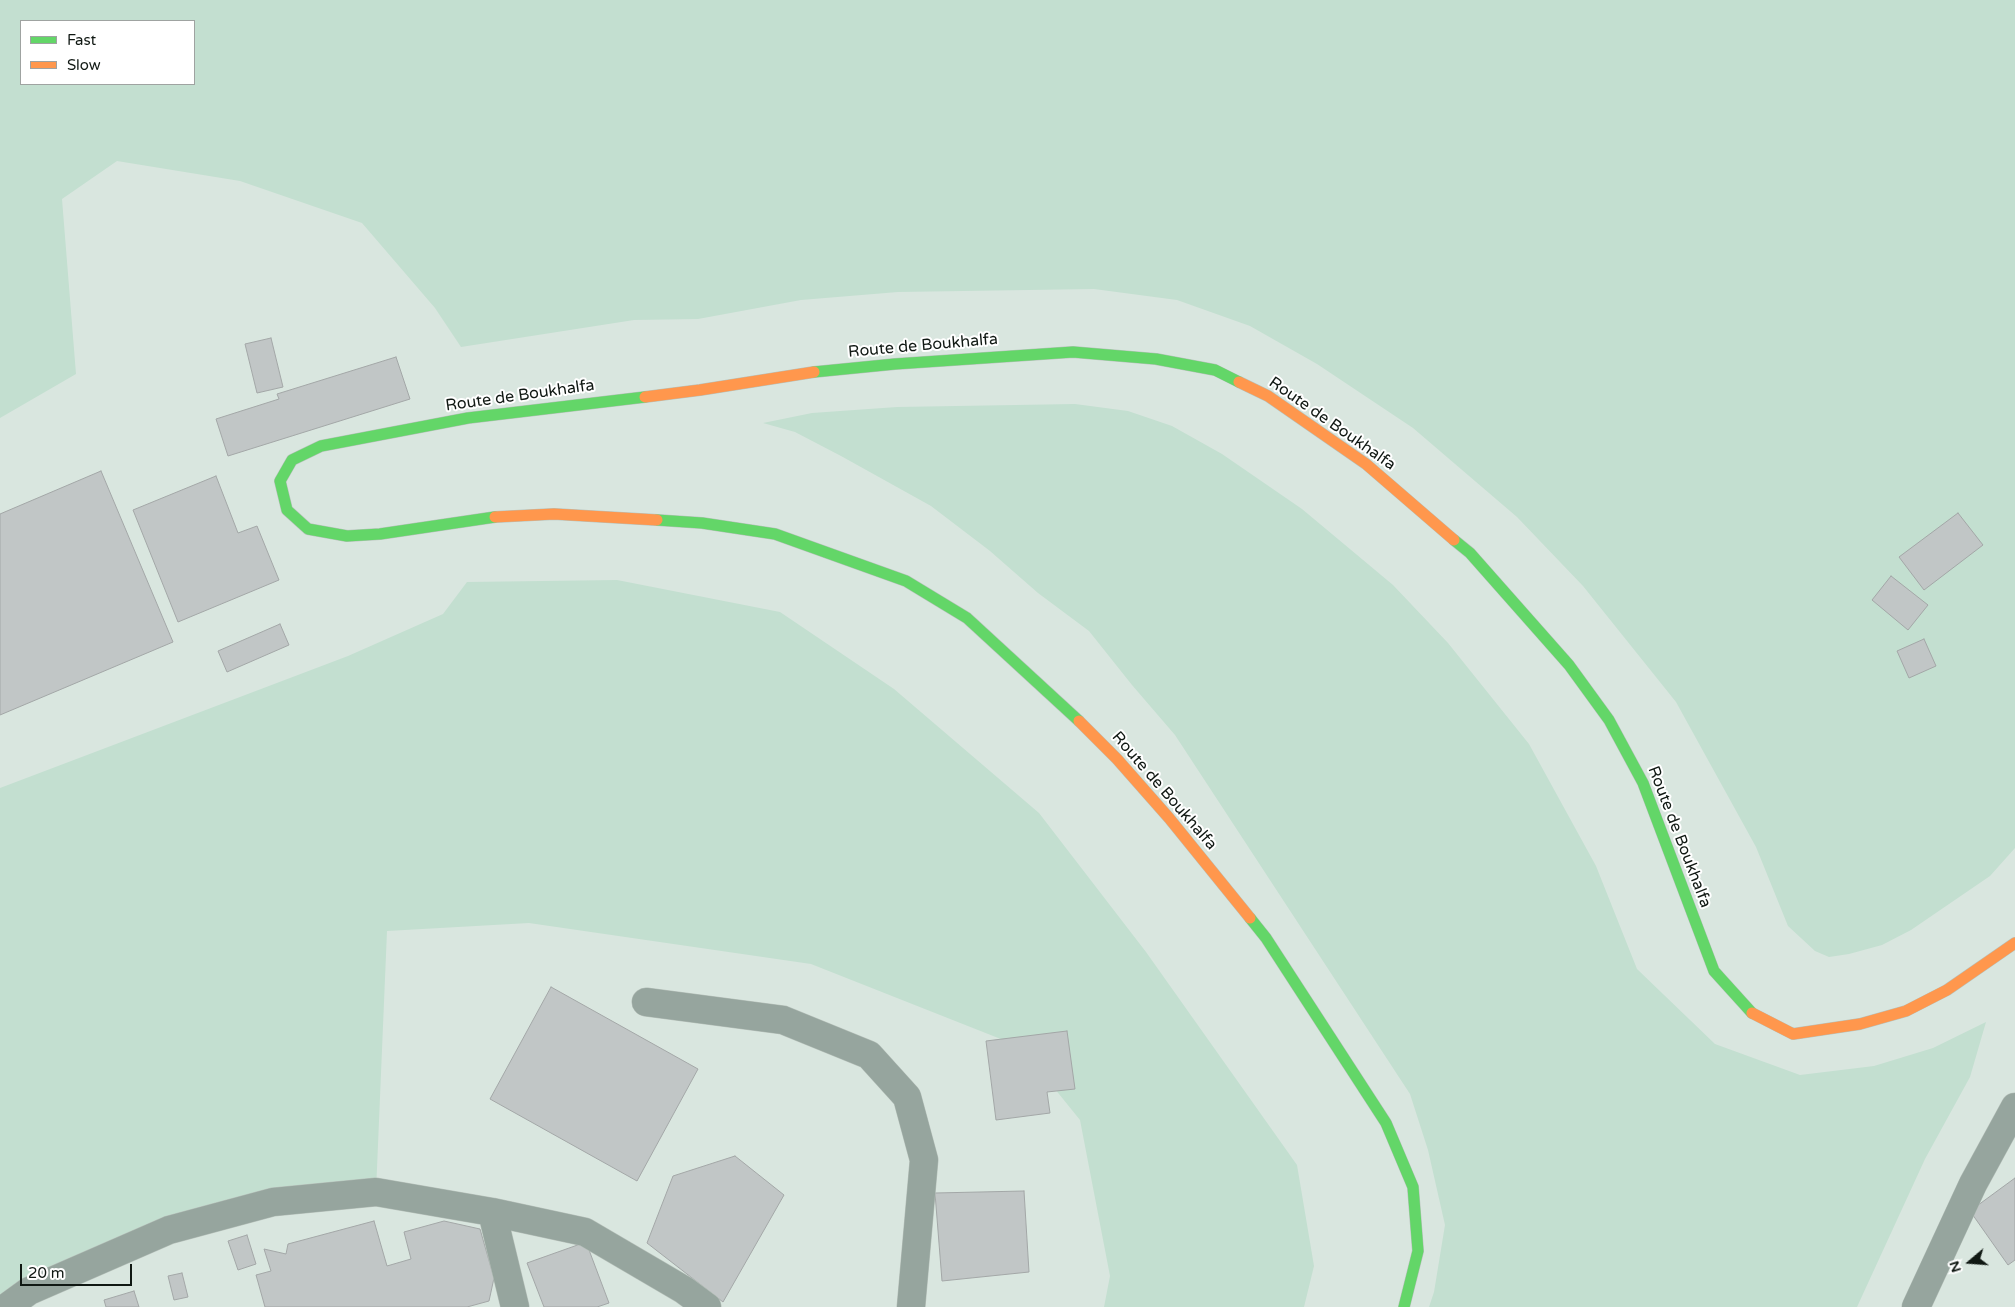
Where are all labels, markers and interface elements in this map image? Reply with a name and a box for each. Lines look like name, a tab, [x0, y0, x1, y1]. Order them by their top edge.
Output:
legend	[20, 20, 195, 85]
text: Fast	[67, 31, 96, 49]
text: Slow	[67, 56, 101, 74]
street label: Route de Boukhalfa	[847, 330, 999, 362]
street label: Route de Boukhalfa	[1265, 373, 1399, 475]
street label: Route de Boukhalfa	[444, 376, 596, 416]
street label: Route de Boukhalfa	[1107, 728, 1221, 854]
street label: Route de Boukhalfa	[1643, 763, 1715, 911]
north arrow	[1945, 1237, 1995, 1287]
scale bar	[22, 1254, 135, 1286]
text: N	[1945, 1259, 1965, 1275]
text: 20 m	[28, 1264, 65, 1282]

